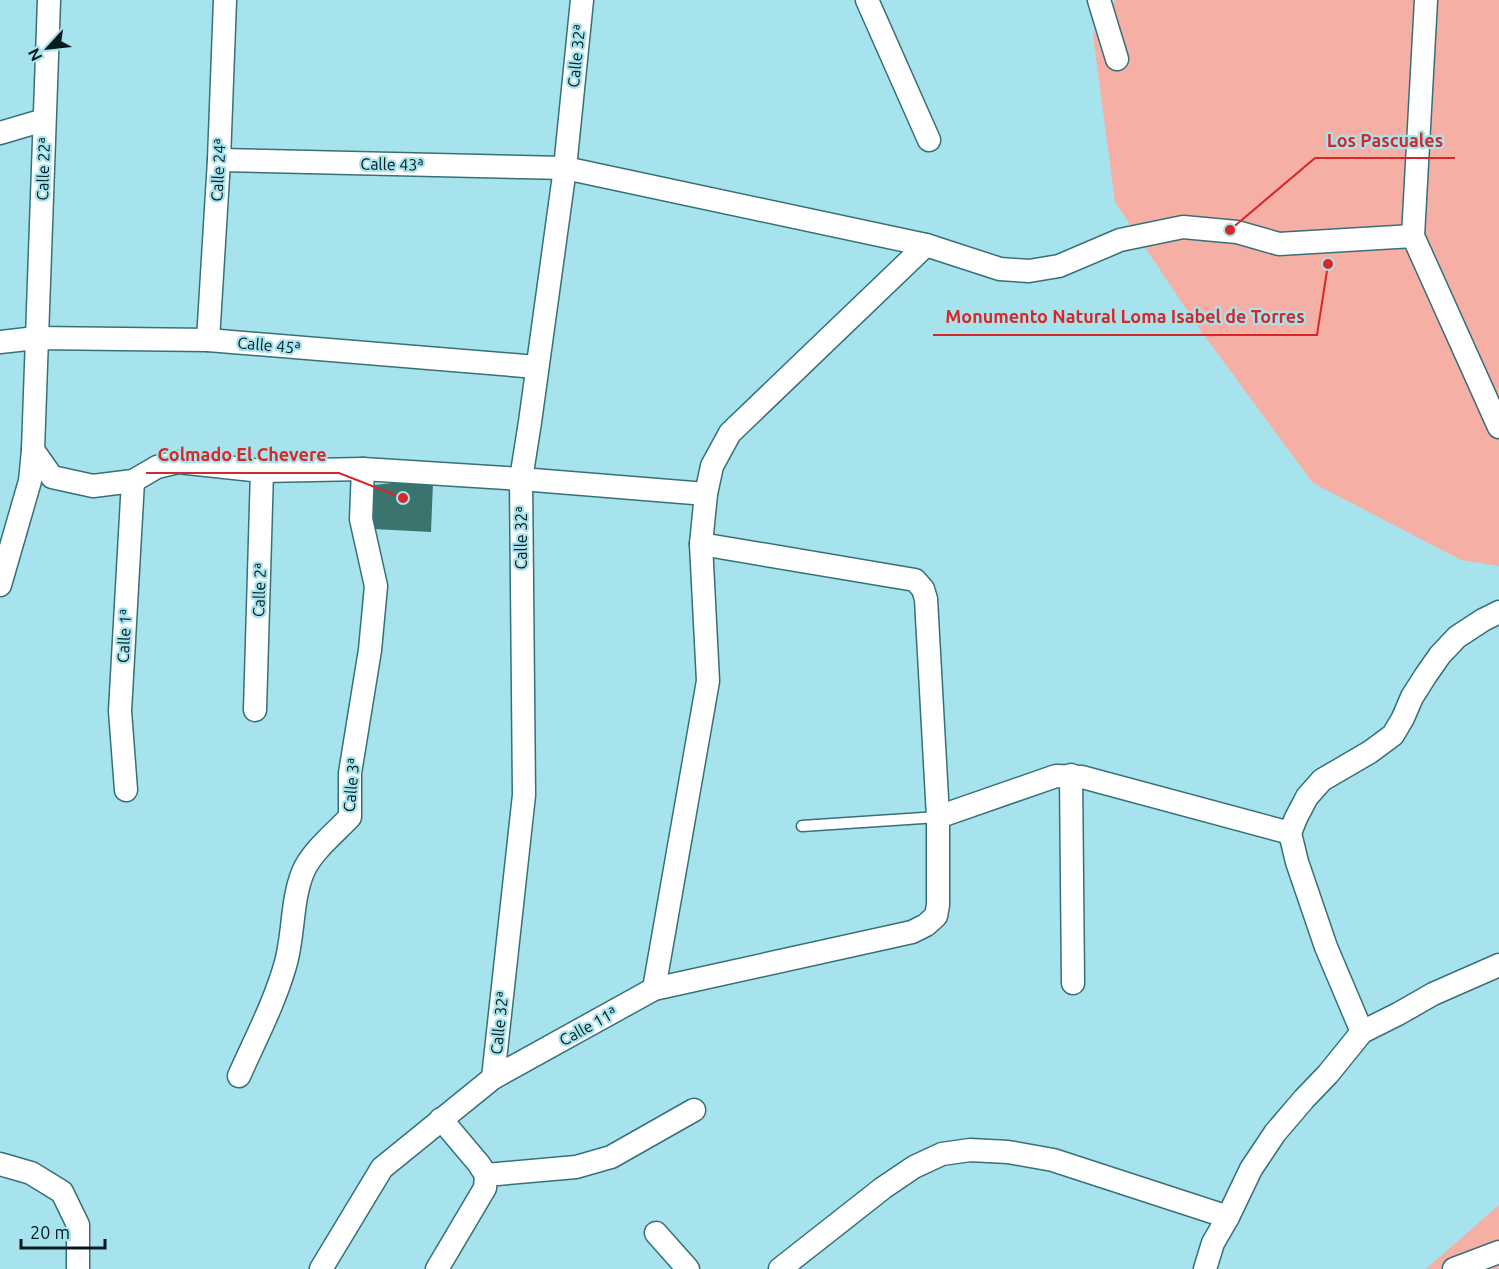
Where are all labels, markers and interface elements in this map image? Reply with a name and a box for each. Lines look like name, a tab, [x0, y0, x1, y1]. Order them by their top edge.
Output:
north arrow	[18, 18, 78, 78]
street label: Calle 32ª	[564, 24, 588, 88]
text: N	[24, 45, 45, 64]
callout: Los Pascuales	[1315, 122, 1455, 158]
text: Los Pascuales	[1327, 130, 1443, 150]
street label: Calle 22ª	[33, 137, 53, 201]
street label: Calle 24ª	[207, 138, 229, 202]
street label: Calle 43ª	[360, 154, 424, 174]
callout: Monumento Natural Loma Isabel de Torres	[933, 299, 1317, 335]
text: Monumento Natural Loma Isabel de Torres	[945, 306, 1305, 326]
street label: Calle 45ª	[237, 333, 301, 357]
callout: Colmado El Chevere	[146, 437, 339, 473]
text: Colmado El Chevere	[157, 444, 327, 464]
street label: Calle 32ª	[512, 506, 530, 570]
street label: Calle 2ª	[249, 563, 269, 617]
street label: Calle 1ª	[114, 608, 134, 664]
street label: Calle 3ª	[340, 757, 362, 813]
street label: Calle 32ª	[487, 991, 511, 1055]
street label: Calle 11ª	[556, 1003, 620, 1049]
scale bar	[21, 1212, 105, 1250]
text: 20 m	[30, 1222, 70, 1242]

